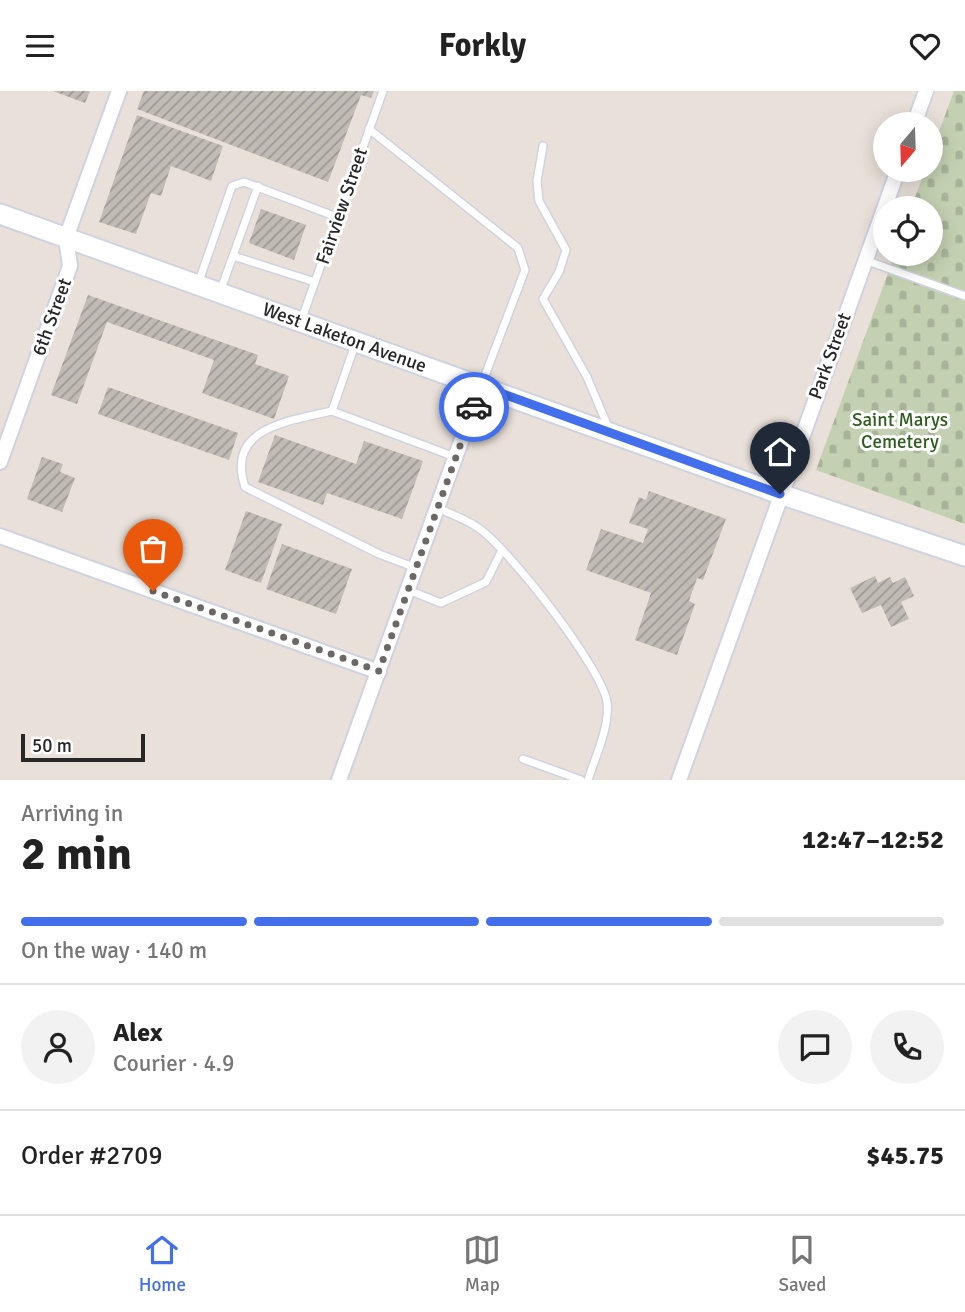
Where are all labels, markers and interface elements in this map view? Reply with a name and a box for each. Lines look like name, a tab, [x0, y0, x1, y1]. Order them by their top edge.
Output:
text: Forkly	[439, 26, 526, 65]
icon: menu	[21, 27, 59, 65]
icon: heart	[906, 27, 944, 65]
north arrow	[873, 112, 943, 182]
map controls	[873, 112, 943, 266]
street label: Fairview Street	[311, 144, 373, 268]
button: locate	[873, 196, 943, 266]
street label: 6th Street	[27, 275, 77, 359]
street label: West Laketon Avenue	[259, 297, 430, 378]
street label: Park Street	[803, 309, 857, 402]
courier	[439, 372, 509, 442]
icon: car	[455, 388, 493, 426]
park label: Saint Marys Cemetery	[852, 408, 948, 454]
pin	[750, 422, 810, 494]
icon: home	[761, 433, 799, 471]
pin	[123, 519, 183, 591]
icon: bag	[134, 530, 172, 568]
scale bar	[21, 731, 145, 763]
text: 50 m	[32, 734, 72, 758]
text: Arriving in	[21, 799, 123, 828]
text: 12:47–12:52	[802, 824, 944, 856]
text: 2 min	[21, 826, 132, 882]
text: On the way · 140 m	[21, 936, 207, 965]
button: person	[21, 1010, 95, 1084]
button: chat	[778, 1010, 852, 1084]
button: phone	[870, 1010, 944, 1084]
text: Alex	[113, 1017, 163, 1049]
text: Courier · 4.9	[113, 1049, 234, 1078]
text: Order #2709	[21, 1140, 162, 1172]
text: $45.75	[866, 1140, 944, 1172]
tab: Home	[139, 1231, 186, 1297]
tab: Map	[463, 1231, 501, 1297]
tab: Saved	[778, 1231, 826, 1297]

